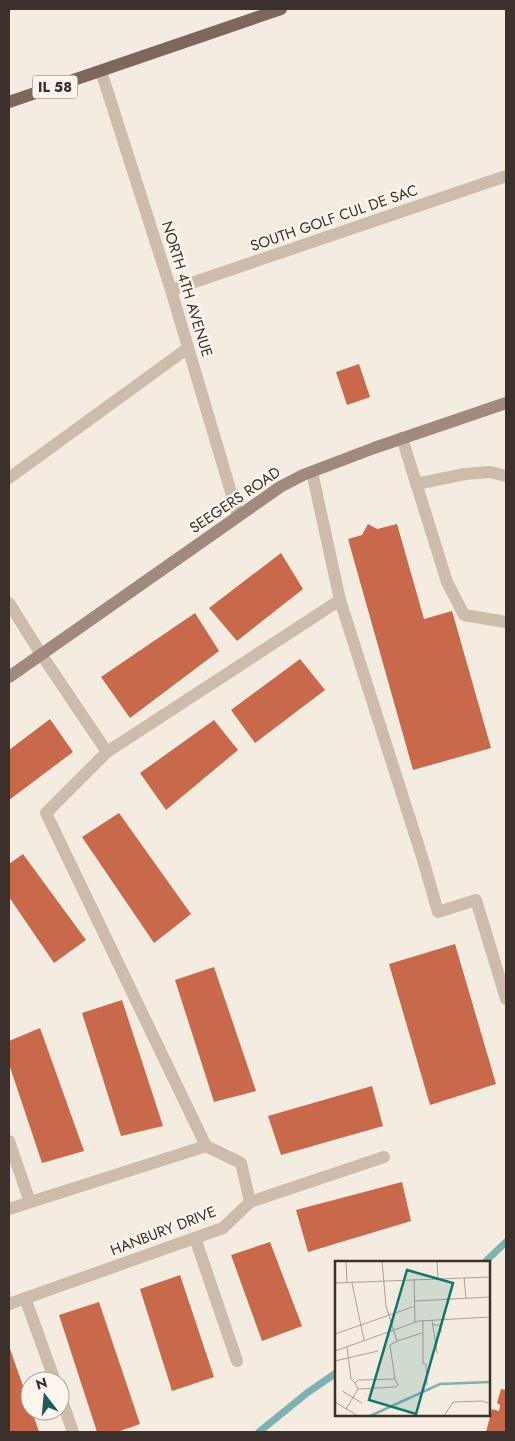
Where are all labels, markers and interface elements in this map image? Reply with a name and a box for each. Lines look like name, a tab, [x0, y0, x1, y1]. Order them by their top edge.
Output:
road number: IL 58	[32, 75, 78, 98]
street label: SOUTH GOLF CUL DE SAC	[247, 179, 421, 257]
street label: NORTH 4TH AVENUE	[156, 218, 218, 360]
street label: SEEGERS ROAD	[185, 461, 285, 539]
street label: HANBURY DRIVE	[107, 1201, 219, 1261]
inset map	[335, 1261, 490, 1416]
north arrow	[20, 1371, 70, 1421]
text: N	[33, 1372, 50, 1395]

